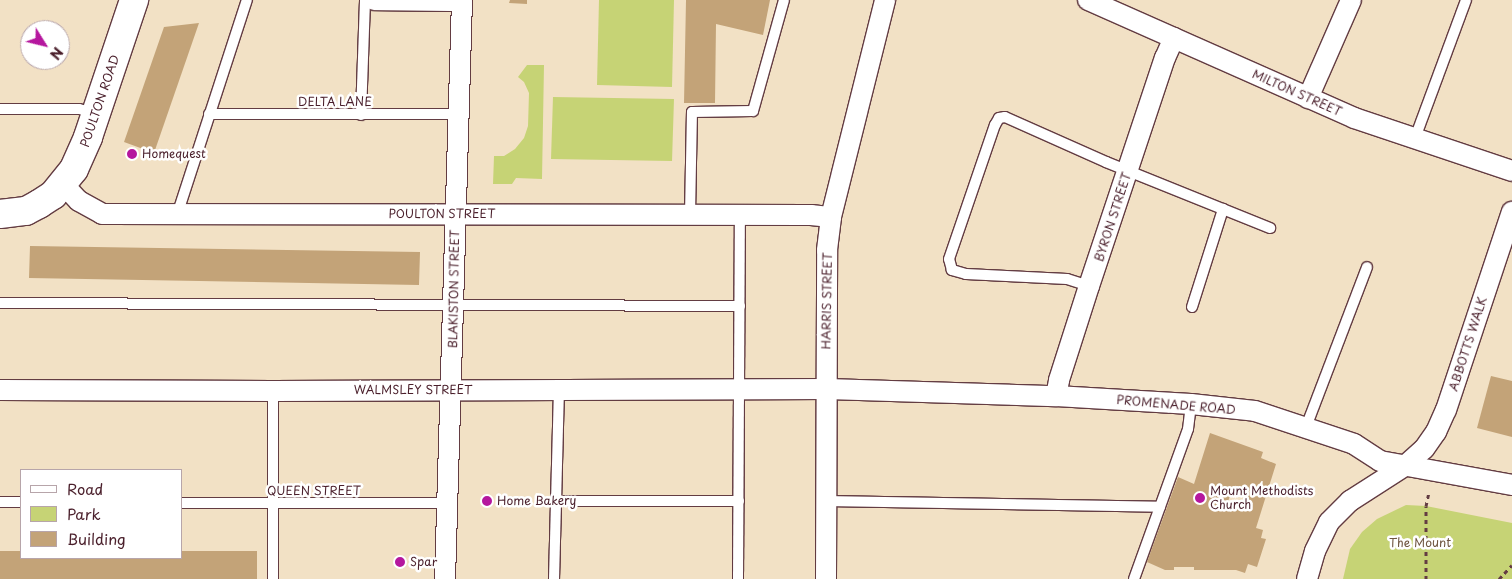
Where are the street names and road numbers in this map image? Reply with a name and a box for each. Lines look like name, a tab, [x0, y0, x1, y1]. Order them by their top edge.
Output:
street label: POULTON ROAD	[77, 52, 123, 150]
street label: MILTON STREET	[1249, 66, 1345, 120]
street label: DELTA LANE	[297, 95, 373, 109]
street label: BYRON STREET	[1092, 170, 1134, 264]
street label: POULTON STREET	[388, 207, 496, 221]
street label: BLAKISTON STREET	[446, 229, 462, 349]
street label: HARRIS STREET	[819, 252, 835, 350]
street label: ABBOTTS WALK	[1446, 295, 1490, 393]
street label: WALMSLEY STREET	[353, 383, 473, 397]
street label: PROMENADE ROAD	[1115, 393, 1237, 417]
street label: QUEEN STREET	[267, 484, 361, 498]

